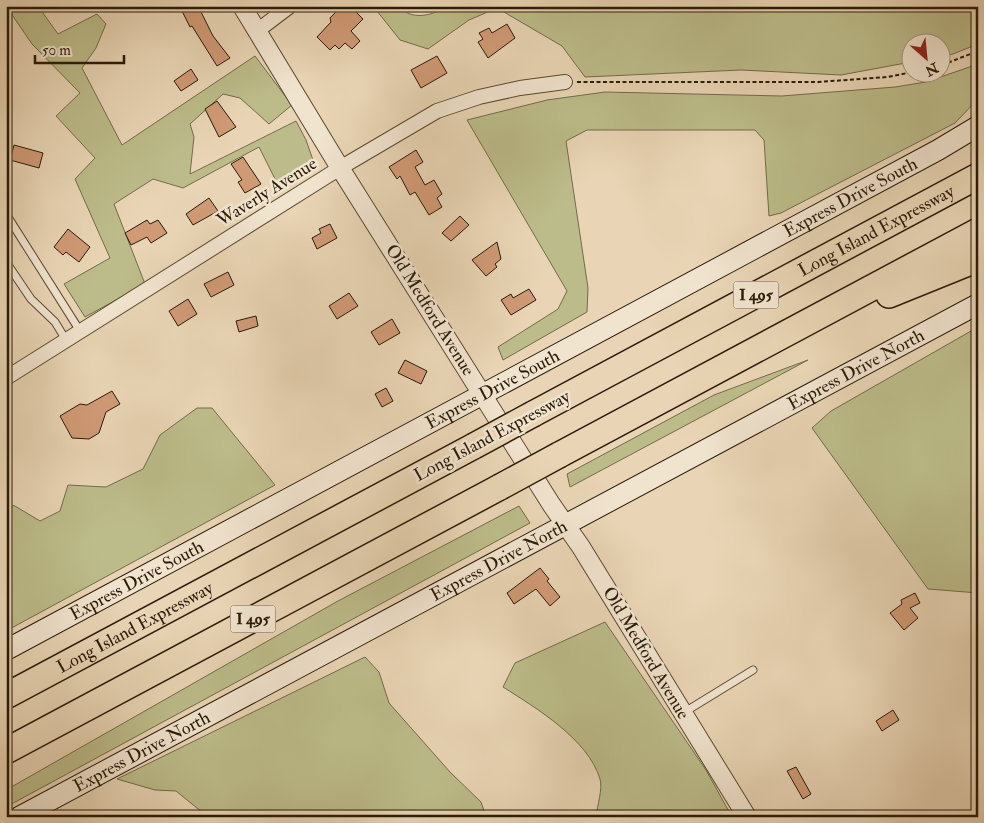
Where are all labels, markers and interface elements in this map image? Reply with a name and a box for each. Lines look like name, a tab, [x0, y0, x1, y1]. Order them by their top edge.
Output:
scale bar	[35, 32, 124, 64]
north arrow	[902, 32, 952, 82]
text: 50 m	[42, 41, 71, 60]
text: N	[922, 58, 942, 80]
street label: Waverly Avenue	[212, 152, 322, 232]
street label: Express Drive South	[779, 152, 922, 242]
street label: Long Island Expressway	[794, 179, 959, 282]
street label: Old Medford Avenue	[380, 240, 480, 381]
road number: I 495	[734, 282, 778, 308]
street label: Express Drive North	[783, 323, 929, 415]
street label: Express Drive South	[421, 344, 564, 434]
street label: Long Island Expressway	[410, 385, 575, 487]
street label: Express Drive North	[426, 514, 572, 606]
street label: Express Drive South	[65, 535, 208, 625]
street label: Long Island Expressway	[53, 576, 218, 678]
street label: Old Medford Avenue	[597, 582, 695, 724]
road number: I 495	[230, 606, 276, 632]
street label: Express Drive North	[69, 705, 214, 797]

